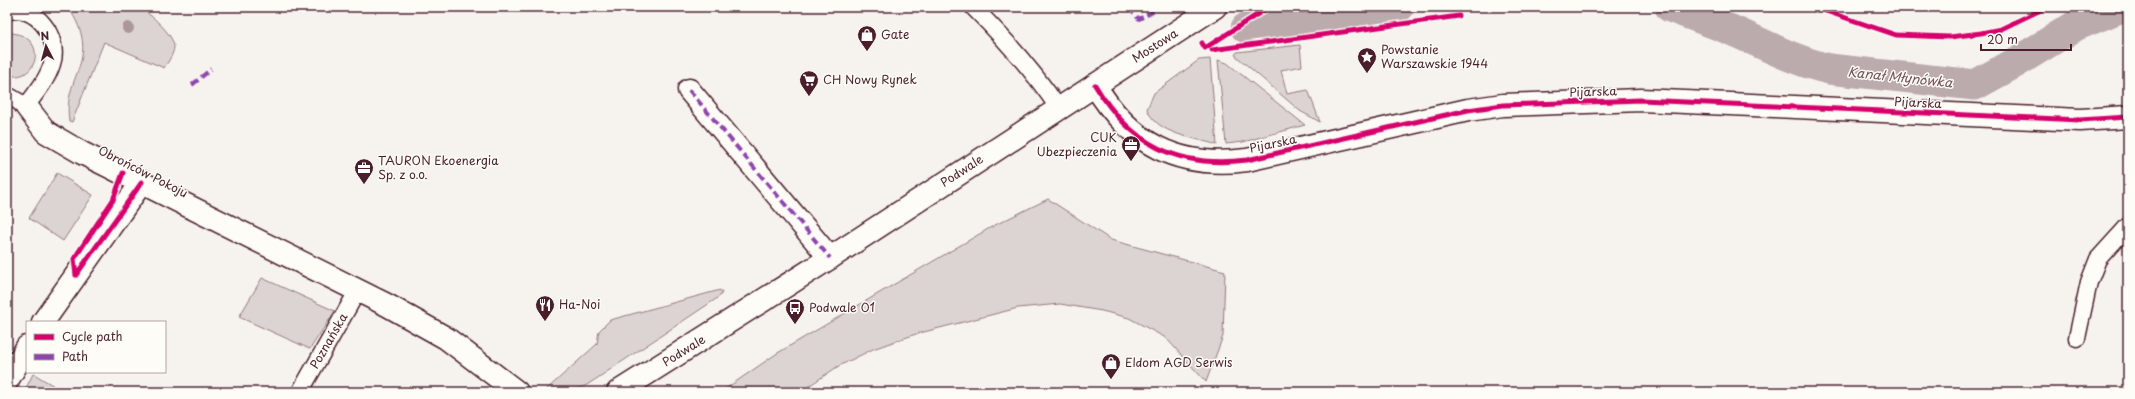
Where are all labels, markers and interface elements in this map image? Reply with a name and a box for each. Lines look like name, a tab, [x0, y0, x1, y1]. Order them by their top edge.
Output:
street label: Mostowa	[1128, 23, 1181, 67]
shop icon: Gate	[856, 24, 878, 52]
place label: Gate	[881, 25, 909, 43]
north arrow	[26, 26, 66, 66]
scale bar	[1981, 26, 2071, 52]
text: N	[40, 27, 50, 44]
text: 20 m	[1987, 30, 2018, 48]
place label: Powstanie Warszawskie 1944	[1381, 40, 1488, 72]
place icon: Powstanie Warszawskie 1944	[1356, 46, 1378, 74]
water label: Kanał Młynówka	[1847, 62, 1954, 92]
supermarket icon: CH Nowy Rynek	[798, 69, 820, 97]
place label: CH Nowy Rynek	[823, 70, 917, 88]
street label: Pijarska	[1569, 81, 1618, 101]
street label: Pijarska	[1894, 92, 1943, 112]
place label: CUK Ubezpieczenia	[1037, 128, 1118, 160]
street label: Pijarska	[1248, 129, 1298, 157]
office icon: CUK Ubezpieczenia	[1120, 134, 1142, 162]
street label: Obrońców Pokoju	[95, 141, 191, 201]
street label: Podwale	[936, 149, 987, 191]
place label: TAURON Ekoenergia Sp. z o.o.	[378, 151, 499, 183]
office icon: TAURON Ekoenergia Sp. z o.o.	[353, 157, 375, 185]
restaurant icon: Ha-Noi	[534, 294, 556, 322]
place label: Ha-Noi	[559, 295, 600, 313]
bus stop icon: Podwale 01	[784, 297, 806, 325]
place label: Podwale 01	[809, 298, 875, 316]
street label: Poznańska	[305, 309, 352, 372]
legend	[26, 321, 166, 373]
text: Cycle path	[62, 327, 123, 345]
street label: Podwale	[658, 330, 709, 370]
text: Path	[62, 347, 88, 365]
shop icon: Eldom AGD Serwis	[1100, 352, 1122, 380]
place label: Eldom AGD Serwis	[1125, 353, 1233, 371]

